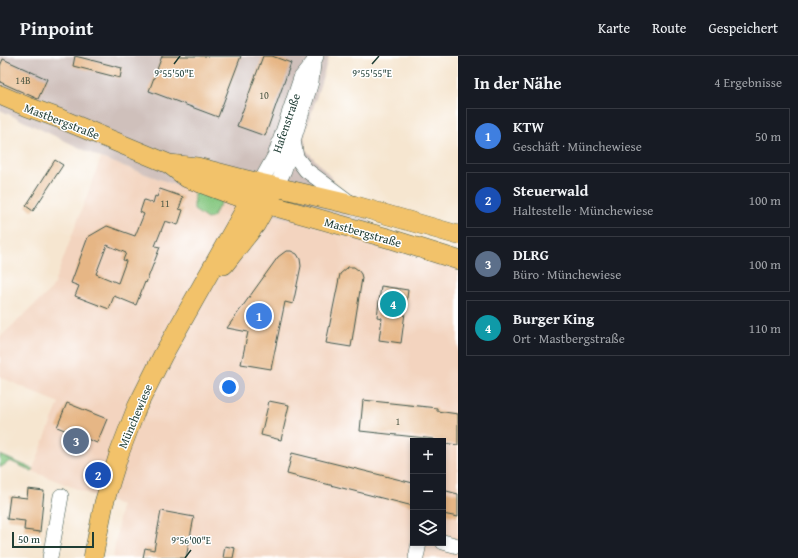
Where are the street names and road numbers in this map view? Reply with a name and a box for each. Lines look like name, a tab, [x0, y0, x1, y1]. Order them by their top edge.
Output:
street label: Hafenstraße	[268, 91, 304, 155]
street label: Mastbergstraße	[22, 99, 102, 143]
street label: Mastbergstraße	[322, 213, 404, 251]
street label: Münchewiese	[114, 381, 156, 451]

